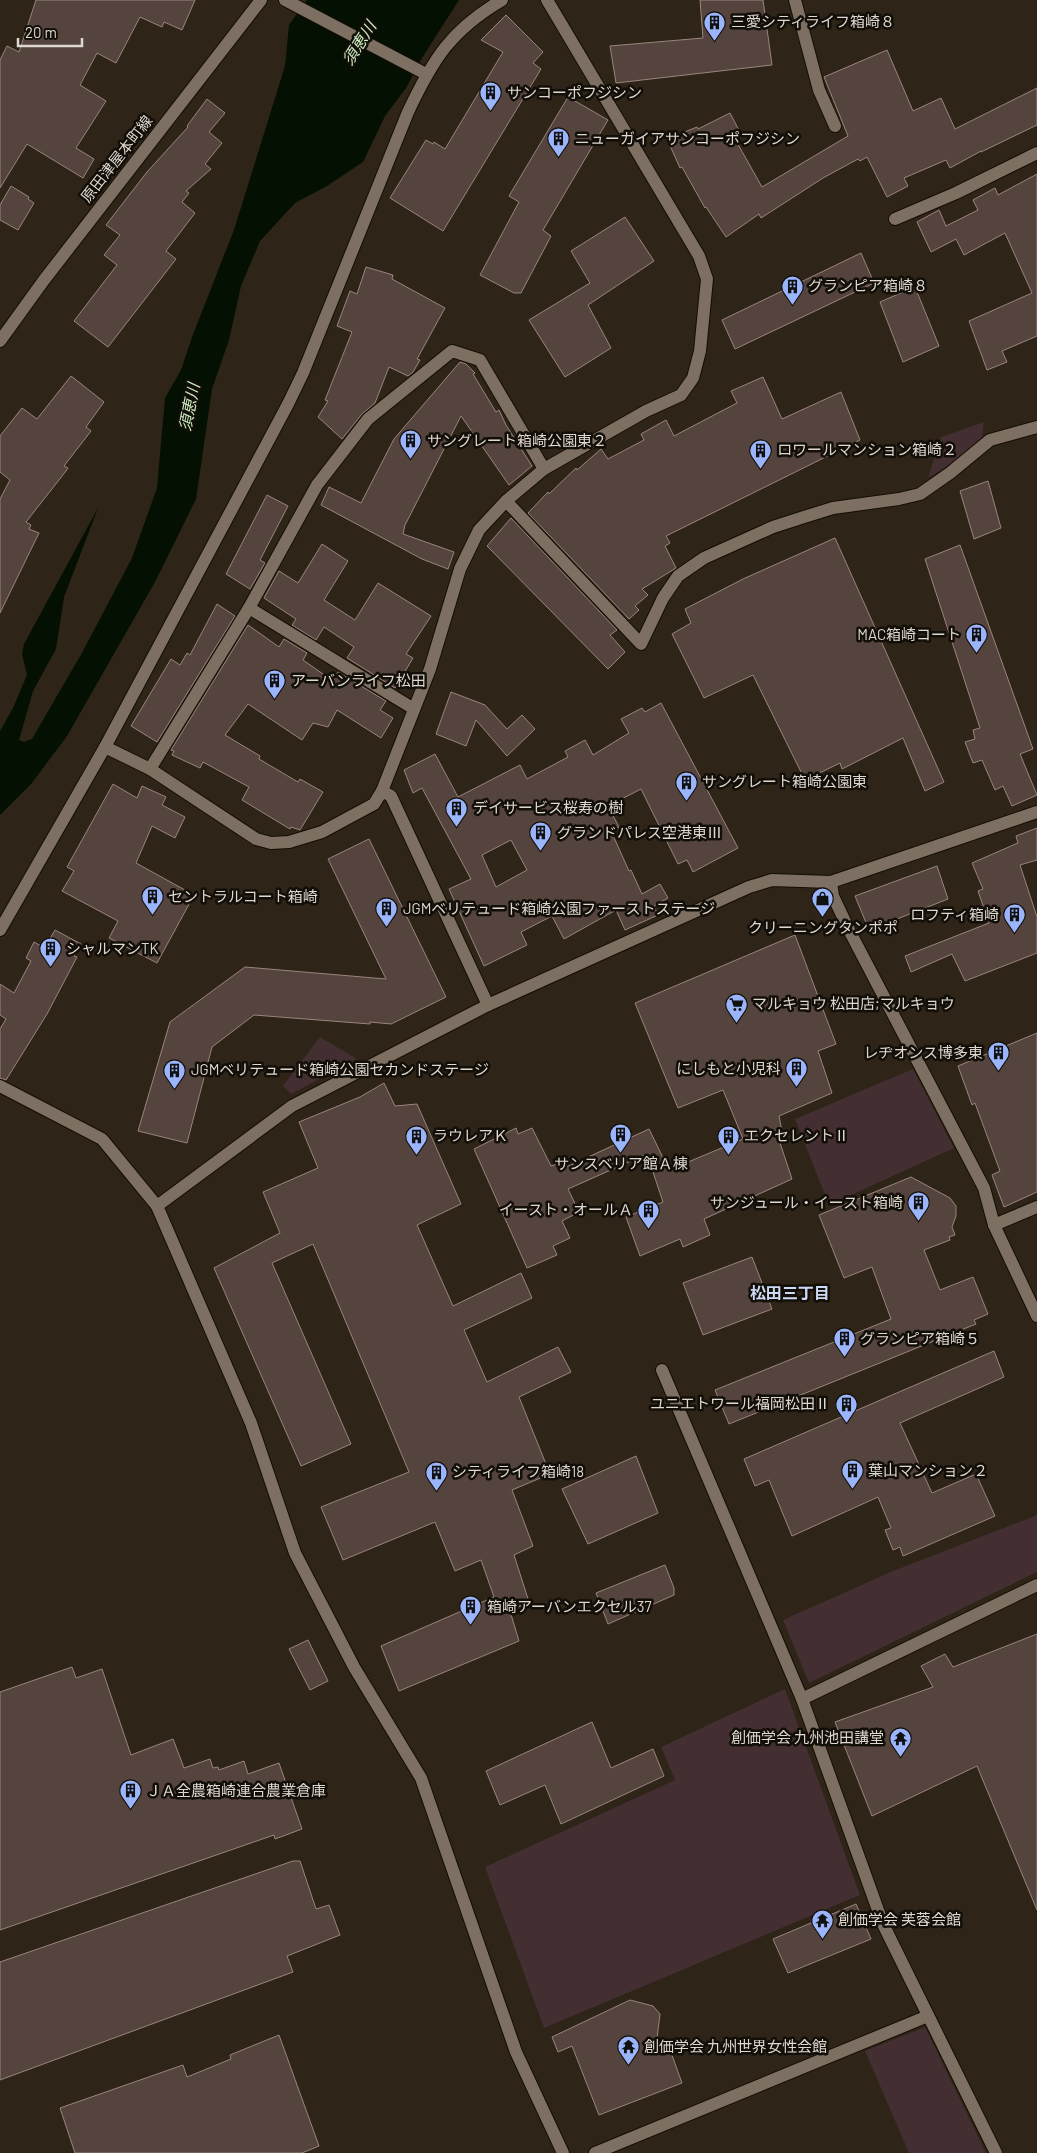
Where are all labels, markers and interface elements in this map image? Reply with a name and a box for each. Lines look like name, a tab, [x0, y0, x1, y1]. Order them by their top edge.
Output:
building icon: 三愛シティライフ箱崎８	[703, 10, 727, 41]
place label: 三愛シティライフ箱崎８	[731, 12, 895, 30]
scale bar	[18, 15, 81, 47]
water label: 須恵川	[338, 16, 380, 68]
text: 20 m	[25, 23, 57, 41]
building icon: サンコーポフジシン	[479, 81, 503, 112]
place label: サンコーポフジシン	[507, 83, 642, 101]
street label: 原田津屋本町線	[77, 111, 156, 205]
building icon: ニューガイアサンコーポフジシン	[547, 127, 571, 158]
place label: ニューガイアサンコーポフジシン	[575, 129, 800, 147]
building icon: グランピア箱崎８	[780, 274, 804, 305]
place label: グランピア箱崎８	[808, 276, 928, 294]
water label: 須恵川	[175, 380, 203, 432]
building icon: サングレート箱崎公園東２	[399, 429, 423, 460]
place label: サングレート箱崎公園東２	[427, 431, 607, 449]
building icon: ロワールマンション箱崎２	[749, 438, 773, 469]
place label: ロワールマンション箱崎２	[777, 440, 957, 458]
building icon: MAC箱崎コート	[965, 623, 989, 654]
place label: MAC箱崎コート	[857, 625, 961, 643]
building icon: アーバンライフ松田	[263, 669, 287, 700]
place label: アーバンライフ松田	[291, 671, 426, 689]
building icon: サングレート箱崎公園東	[674, 770, 698, 801]
place label: サングレート箱崎公園東	[702, 772, 867, 790]
building icon: デイサービス桜寿の樹	[445, 796, 469, 827]
place label: デイサービス桜寿の樹	[473, 798, 623, 816]
building icon: グランドパレス空港東Ⅲ	[529, 821, 553, 852]
place label: グランドパレス空港東Ⅲ	[557, 823, 722, 841]
building icon: セントラルコート箱崎	[140, 885, 164, 916]
place label: セントラルコート箱崎	[168, 887, 318, 905]
shop icon: クリーニングタンポポ	[811, 887, 835, 918]
building icon: JGMベリテュード箱崎公園ファーストステージ	[375, 897, 399, 928]
place label: JGMベリテュード箱崎公園ファーストステージ	[403, 899, 715, 917]
building icon: ロフティ箱崎	[1003, 903, 1027, 934]
place label: ロフティ箱崎	[910, 905, 999, 923]
place label: クリーニングタンポポ	[748, 918, 898, 936]
building icon: シャルマンTK	[38, 937, 62, 968]
place label: シャルマンTK	[66, 939, 159, 957]
supermarket icon: マルキョウ 松田店;マルキョウ	[724, 992, 748, 1023]
place label: マルキョウ 松田店;マルキョウ	[752, 994, 955, 1012]
building icon: レヂオンス博多東	[987, 1041, 1011, 1072]
place label: レヂオンス博多東	[863, 1043, 983, 1061]
building icon: にしもと小児科	[785, 1057, 809, 1088]
building icon: JGMベリテュード箱崎公園セカンドステージ	[163, 1058, 187, 1089]
place label: にしもと小児科	[676, 1059, 781, 1077]
place label: JGMベリテュード箱崎公園セカンドステージ	[191, 1060, 489, 1078]
building icon: サンスベリア館Ａ棟	[609, 1123, 633, 1154]
building icon: ラウレアＫ	[405, 1124, 429, 1155]
building icon: エクセレントⅡ	[716, 1124, 740, 1155]
place label: ラウレアＫ	[433, 1126, 508, 1144]
place label: エクセレントⅡ	[744, 1126, 849, 1144]
place label: サンスベリア館Ａ棟	[554, 1154, 688, 1172]
building icon: サンジュール・イースト箱崎	[907, 1191, 931, 1222]
place label: サンジュール・イースト箱崎	[710, 1193, 903, 1211]
building icon: イースト・オールＡ	[637, 1198, 661, 1229]
place label: イースト・オールＡ	[499, 1200, 633, 1218]
district label: 松田三丁目	[750, 1283, 830, 1302]
building icon: グランピア箱崎５	[832, 1327, 856, 1358]
place label: グランピア箱崎５	[860, 1329, 980, 1347]
building icon: ユニエトワール福岡松田Ⅱ	[834, 1392, 858, 1423]
place label: ユニエトワール福岡松田Ⅱ	[650, 1394, 830, 1412]
building icon: 葉山マンション２	[840, 1459, 864, 1490]
building icon: シティライフ箱崎18	[424, 1460, 448, 1491]
place label: 葉山マンション２	[868, 1461, 988, 1479]
place label: シティライフ箱崎18	[452, 1462, 584, 1480]
building icon: 箱崎アーバンエクセル37	[459, 1595, 483, 1626]
place label: 箱崎アーバンエクセル37	[487, 1597, 652, 1615]
temple icon: 創価学会 九州池田講堂	[888, 1726, 912, 1757]
place label: 創価学会 九州池田講堂	[731, 1728, 884, 1746]
building icon: ＪＡ全農箱崎連合農業倉庫	[118, 1779, 142, 1810]
place label: ＪＡ全農箱崎連合農業倉庫	[146, 1781, 326, 1799]
temple icon: 創価学会 芙蓉会館	[810, 1908, 834, 1939]
place label: 創価学会 芙蓉会館	[838, 1910, 961, 1928]
temple icon: 創価学会 九州世界女性会館	[616, 2035, 640, 2066]
place label: 創価学会 九州世界女性会館	[644, 2037, 827, 2055]

